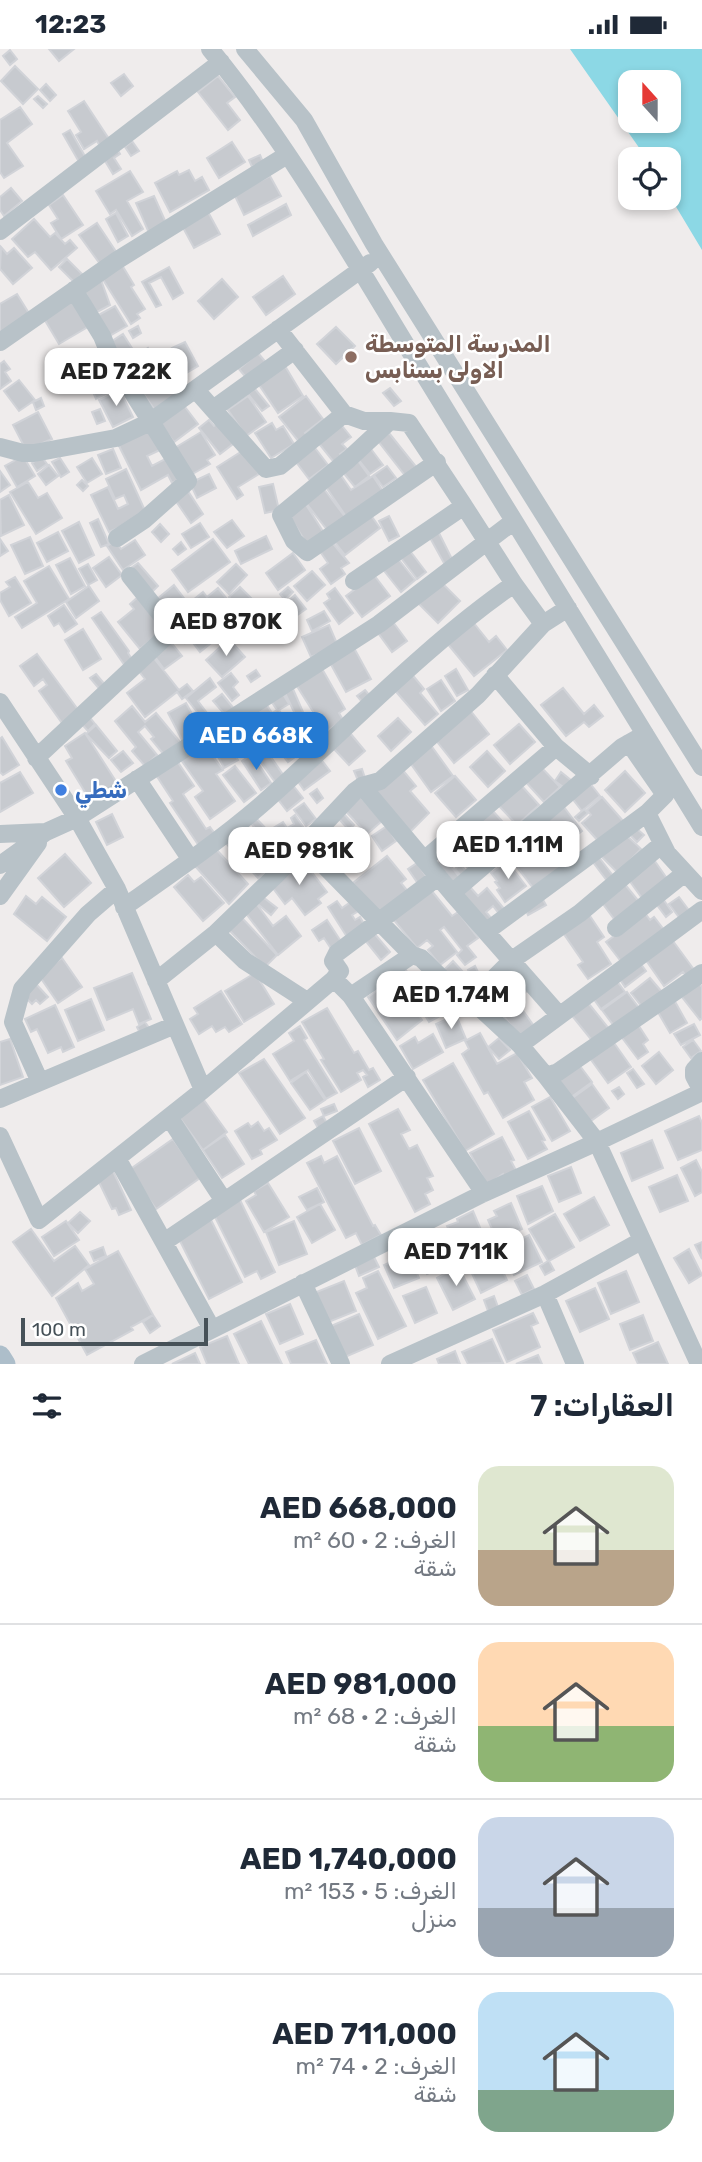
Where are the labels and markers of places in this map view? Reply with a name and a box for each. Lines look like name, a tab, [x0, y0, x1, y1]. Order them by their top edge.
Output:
place label: المدرسة المتوسطة الاولى بسنابس	[365, 330, 551, 384]
pin: AED 722K	[44, 349, 188, 408]
marker: المدرسة المتوسطة الاولى بسنابس	[343, 349, 359, 365]
pin: AED 870K	[154, 599, 298, 658]
pin: AED 668K	[184, 713, 328, 772]
place label: شطي	[75, 776, 127, 808]
marker: شطي	[53, 782, 69, 798]
pin: AED 1.11M	[428, 821, 588, 881]
pin: AED 981K	[227, 827, 371, 887]
pin: AED 1.74M	[371, 971, 531, 1031]
pin: AED 711K	[384, 1229, 528, 1288]

